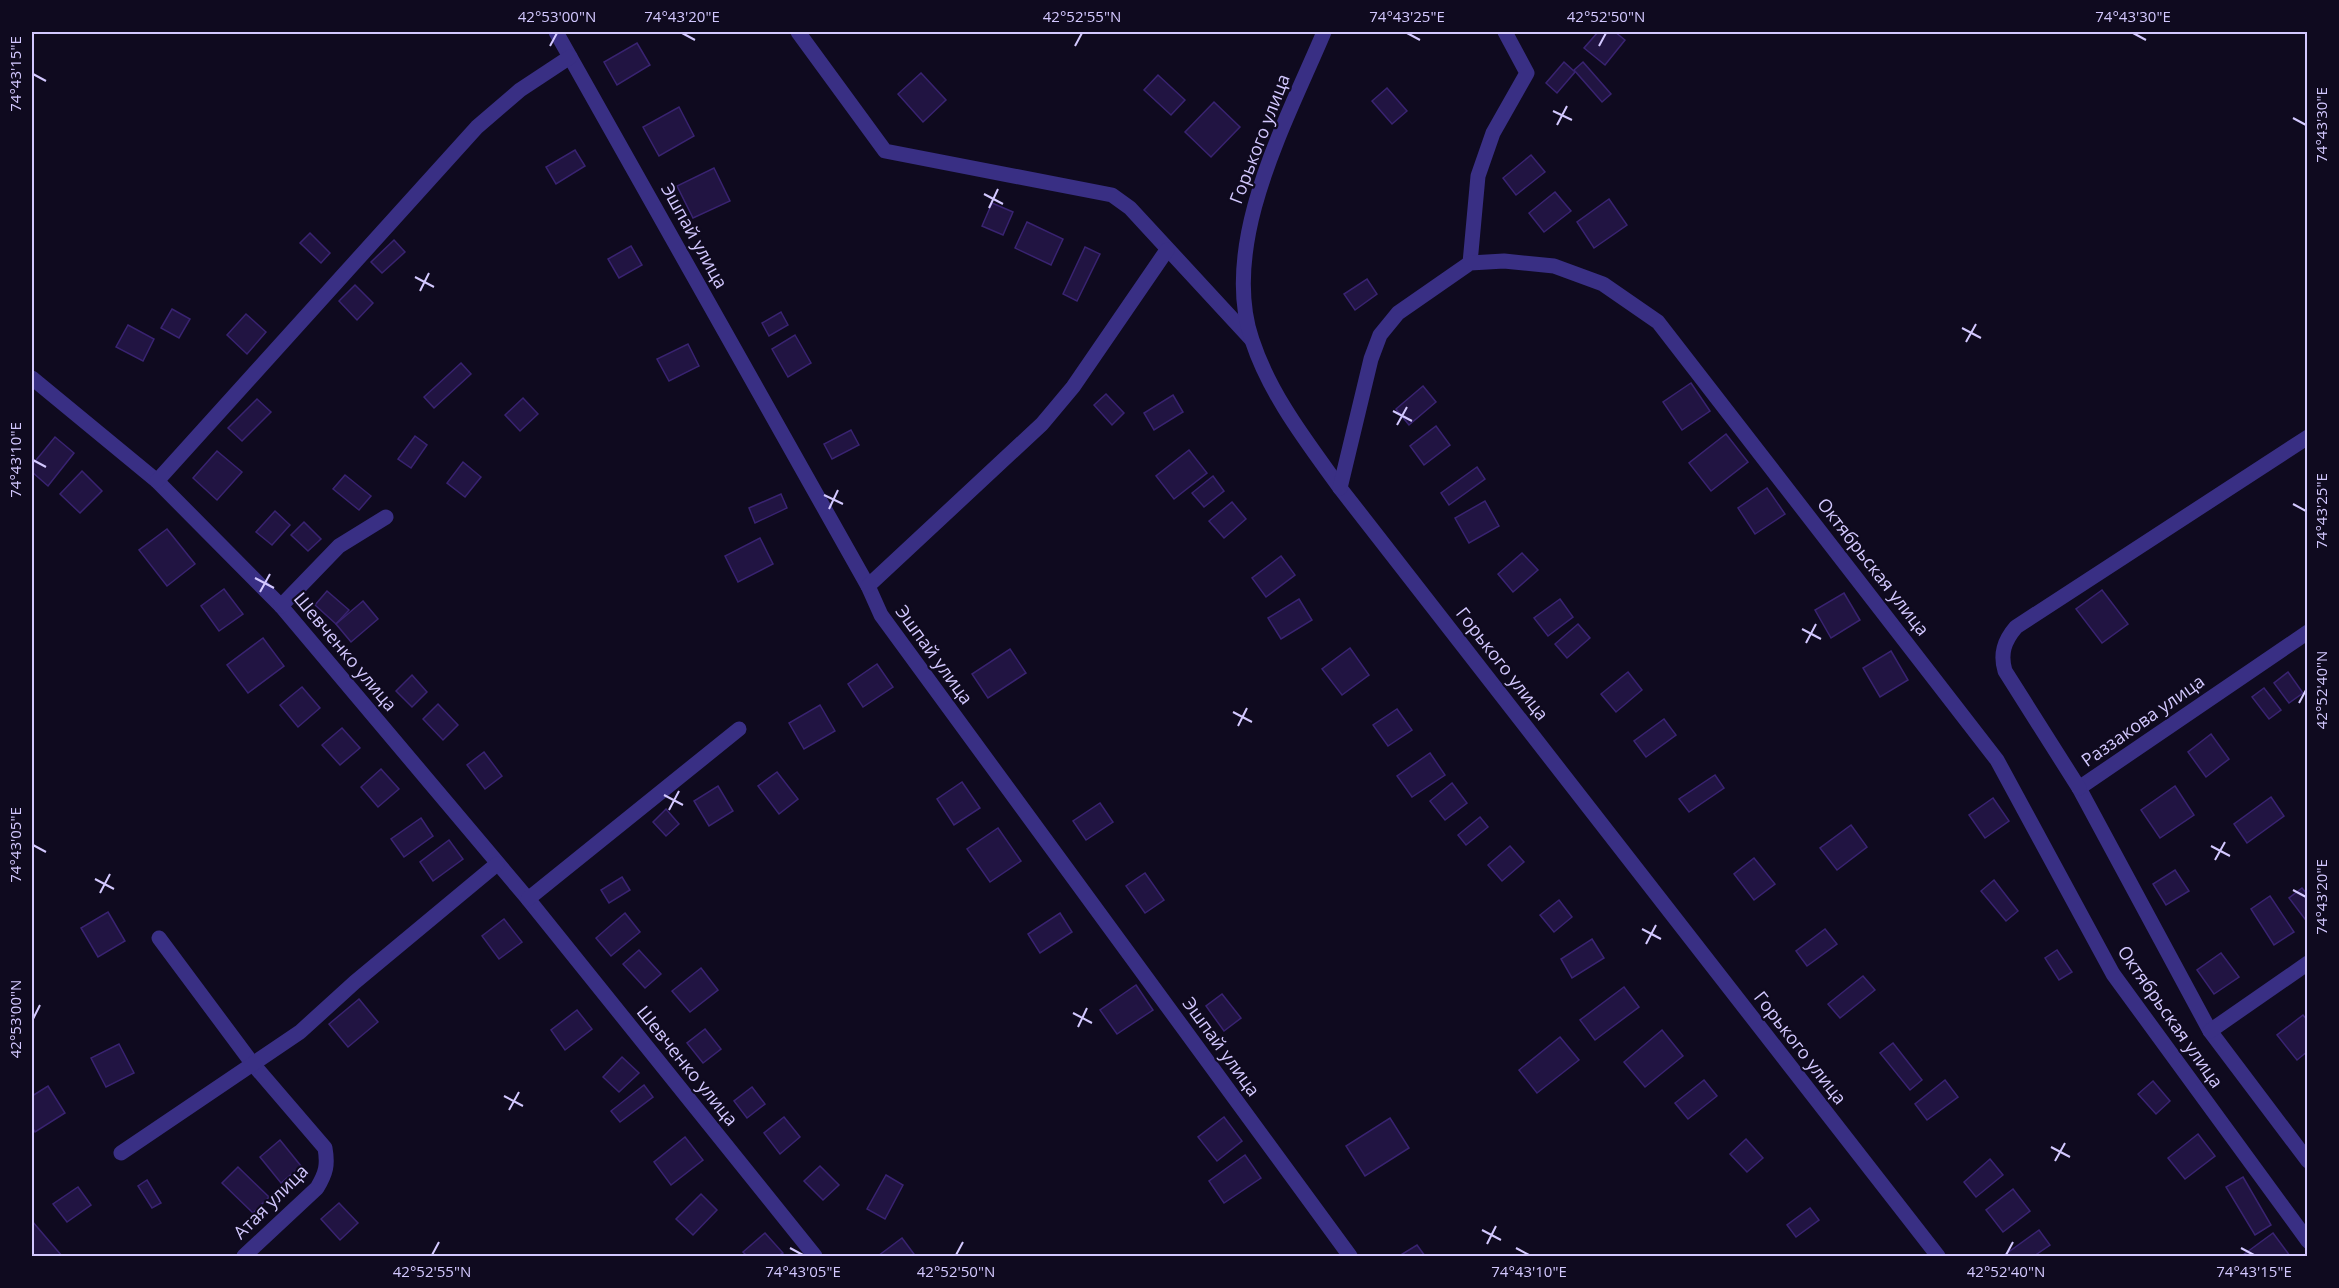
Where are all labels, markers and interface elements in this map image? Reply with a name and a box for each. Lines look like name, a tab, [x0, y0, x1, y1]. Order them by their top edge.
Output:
text: 42°53'00"N	[518, 6, 596, 26]
text: 74°43'20"E	[644, 6, 720, 26]
text: 42°52'55"N	[1043, 6, 1121, 26]
text: 74°43'25"E	[1369, 6, 1445, 26]
text: 42°52'50"N	[1567, 6, 1645, 26]
text: 74°43'30"E	[2095, 6, 2171, 26]
text: 74°43'15"E	[5, 36, 25, 112]
street label: Горького улица	[1223, 70, 1295, 207]
text: 74°43'30"E	[2311, 87, 2331, 163]
street label: Эшпай улица	[656, 179, 734, 292]
text: 74°43'10"E	[5, 422, 25, 498]
text: 74°43'25"E	[2311, 473, 2331, 549]
street label: Октябрьская улица	[1812, 493, 1935, 640]
street label: Шевченко улица	[289, 587, 403, 716]
street label: Эшпай улица	[891, 600, 979, 709]
street label: Горького улица	[1451, 602, 1554, 725]
text: 42°52'40"N	[2311, 651, 2331, 729]
street label: Раззакова улица	[2076, 669, 2209, 772]
text: 74°43'05"E	[5, 807, 25, 883]
text: 74°43'20"E	[2311, 859, 2331, 935]
street label: Октябрьская улица	[2113, 940, 2229, 1092]
text: 42°53'00"N	[5, 980, 25, 1058]
street label: Горького улица	[1749, 986, 1852, 1109]
street label: Эшпай улица	[1178, 992, 1266, 1101]
street label: Шевченко улица	[632, 1000, 744, 1131]
street label: Атая улица	[228, 1159, 313, 1244]
text: 42°52'55"N	[393, 1261, 471, 1281]
text: 74°43'05"E	[765, 1261, 841, 1281]
text: 42°52'50"N	[917, 1261, 995, 1281]
text: 74°43'10"E	[1491, 1261, 1567, 1281]
text: 42°52'40"N	[1967, 1261, 2045, 1281]
text: 74°43'15"E	[2216, 1261, 2292, 1281]

